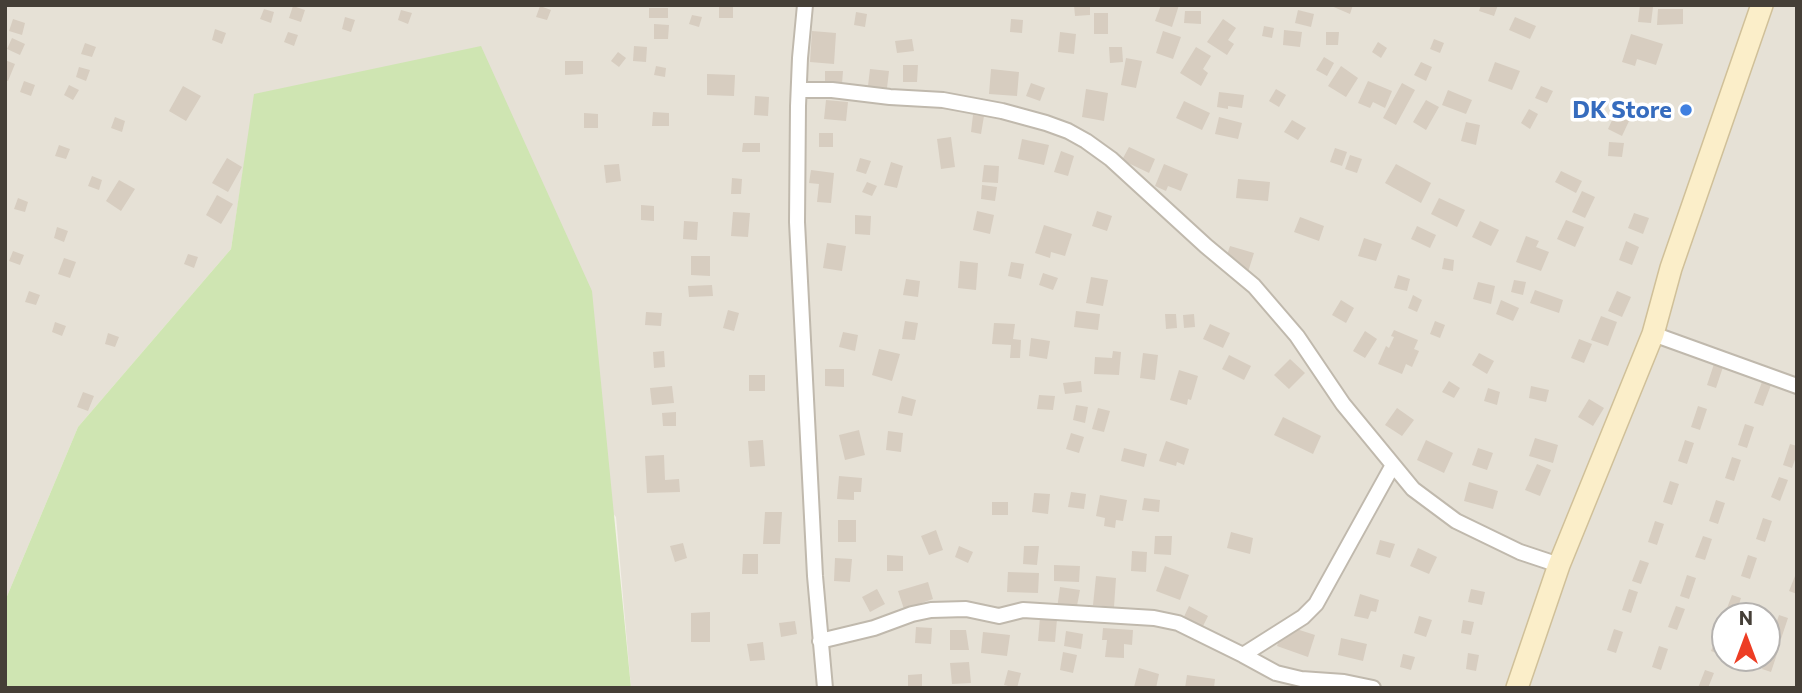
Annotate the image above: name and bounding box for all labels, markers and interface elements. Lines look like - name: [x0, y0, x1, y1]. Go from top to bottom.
- place label: DK Store: [1572, 96, 1672, 124]
- marker: DK Store: [1678, 102, 1694, 118]
- north arrow: [1711, 602, 1781, 672]
- text: N: [1739, 606, 1753, 629]

